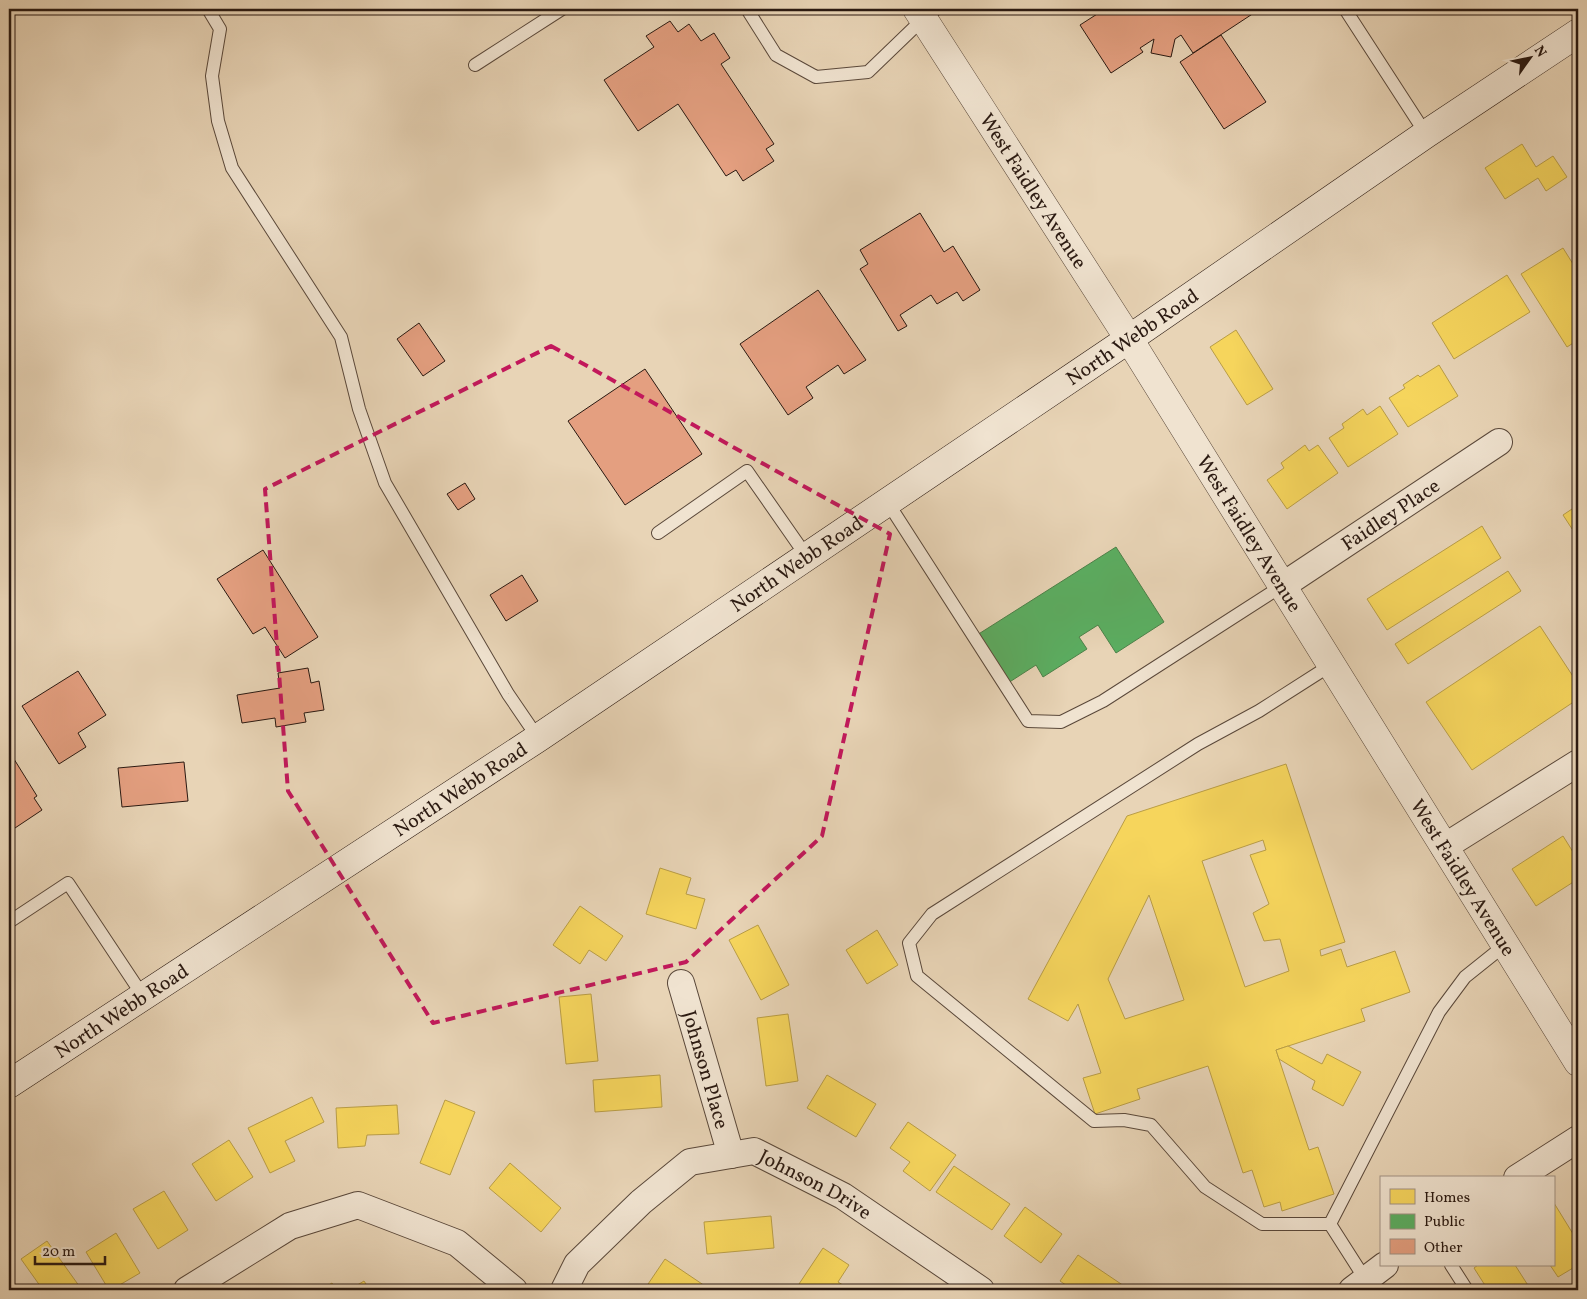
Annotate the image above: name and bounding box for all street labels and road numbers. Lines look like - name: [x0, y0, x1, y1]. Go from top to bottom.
- street label: West Faidley Avenue: [972, 109, 1092, 275]
- street label: North Webb Road: [1061, 283, 1205, 394]
- street label: West Faidley Avenue: [1189, 451, 1307, 618]
- street label: Faidley Place: [1337, 473, 1446, 559]
- street label: North Webb Road: [726, 510, 870, 620]
- street label: North Webb Road: [389, 736, 534, 845]
- street label: West Faidley Avenue: [1402, 795, 1521, 962]
- street label: North Webb Road: [50, 958, 195, 1066]
- street label: Johnson Place: [674, 1007, 735, 1133]
- street label: Johnson Drive: [753, 1144, 877, 1227]

